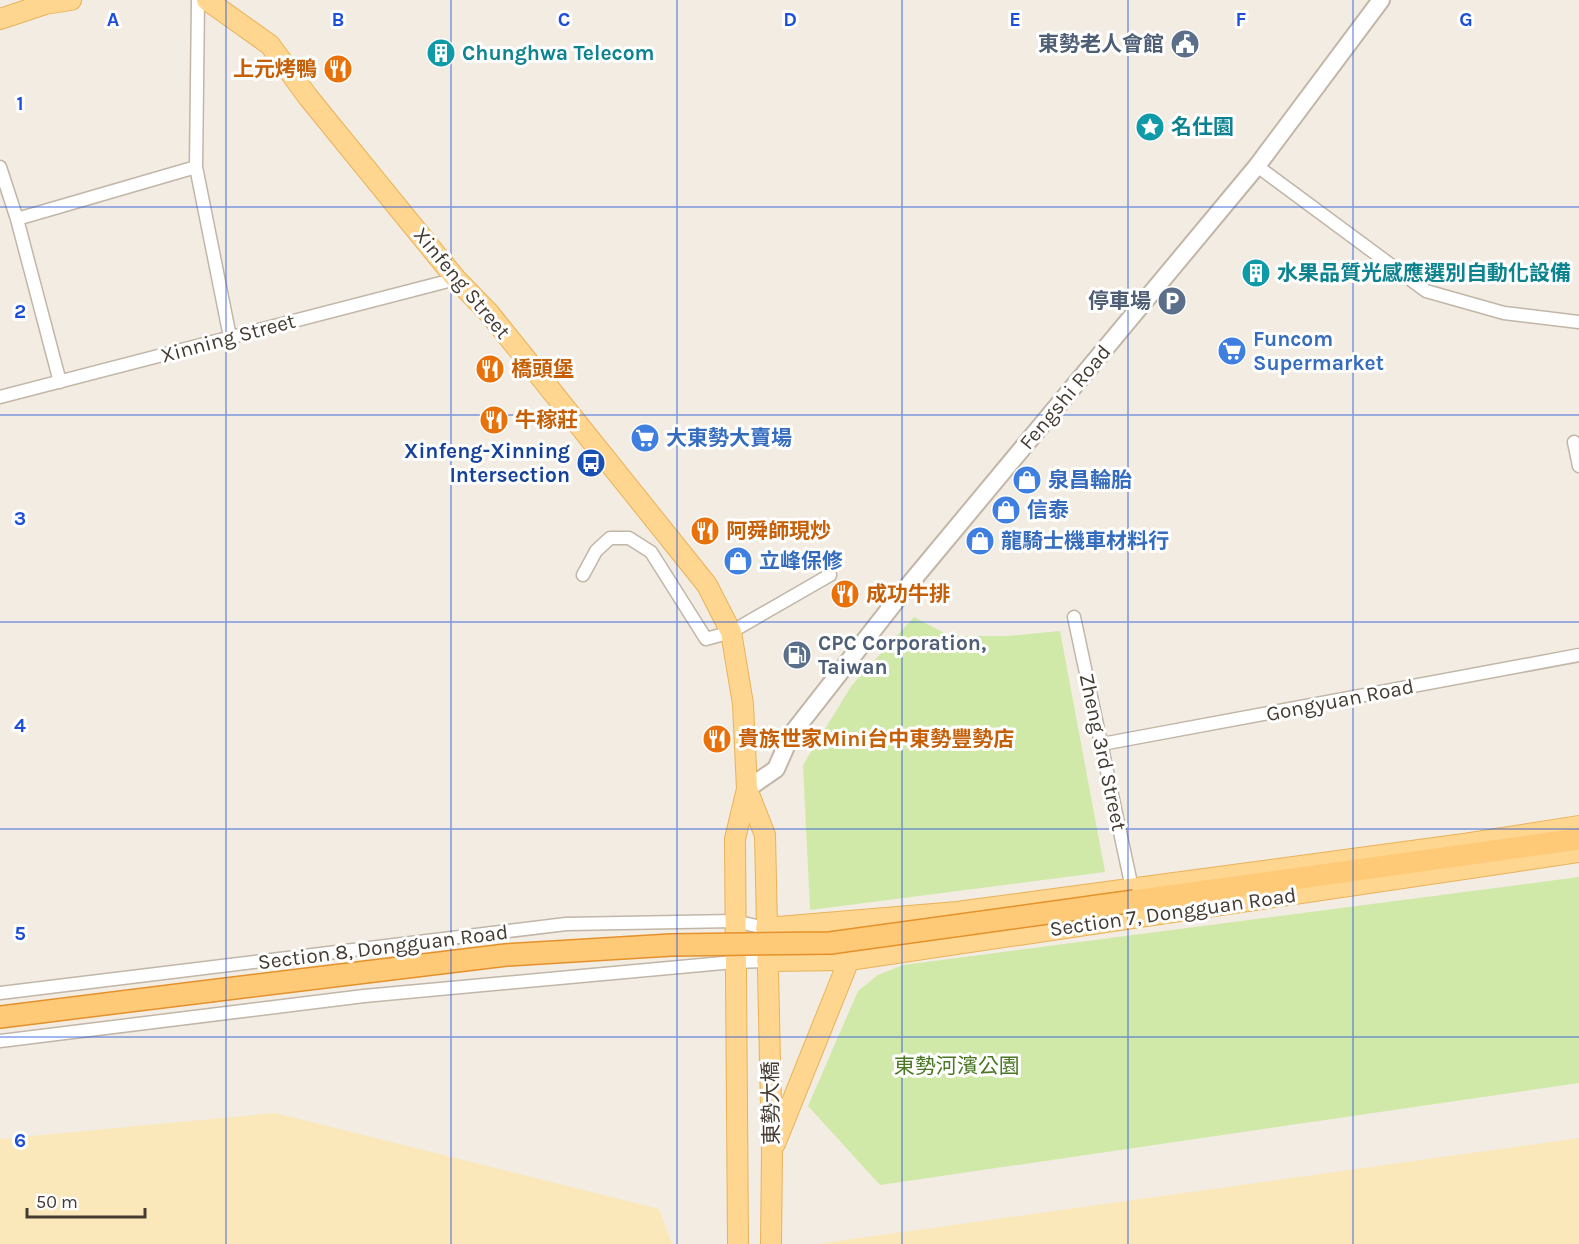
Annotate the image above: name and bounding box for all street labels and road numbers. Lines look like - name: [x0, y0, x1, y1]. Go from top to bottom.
- street label: Xinfeng Street: [409, 223, 515, 343]
- street label: Xinning Street: [158, 308, 298, 368]
- street label: Fengshi Road: [1014, 340, 1116, 454]
- street label: Zheng 3rd Street: [1075, 671, 1131, 833]
- street label: Gongyuan Road: [1264, 674, 1416, 726]
- street label: Section 7, Dongguan Road: [1048, 883, 1298, 941]
- street label: Section 8, Dongguan Road: [257, 920, 509, 974]
- street label: 東勢大橋: [758, 1061, 784, 1145]

